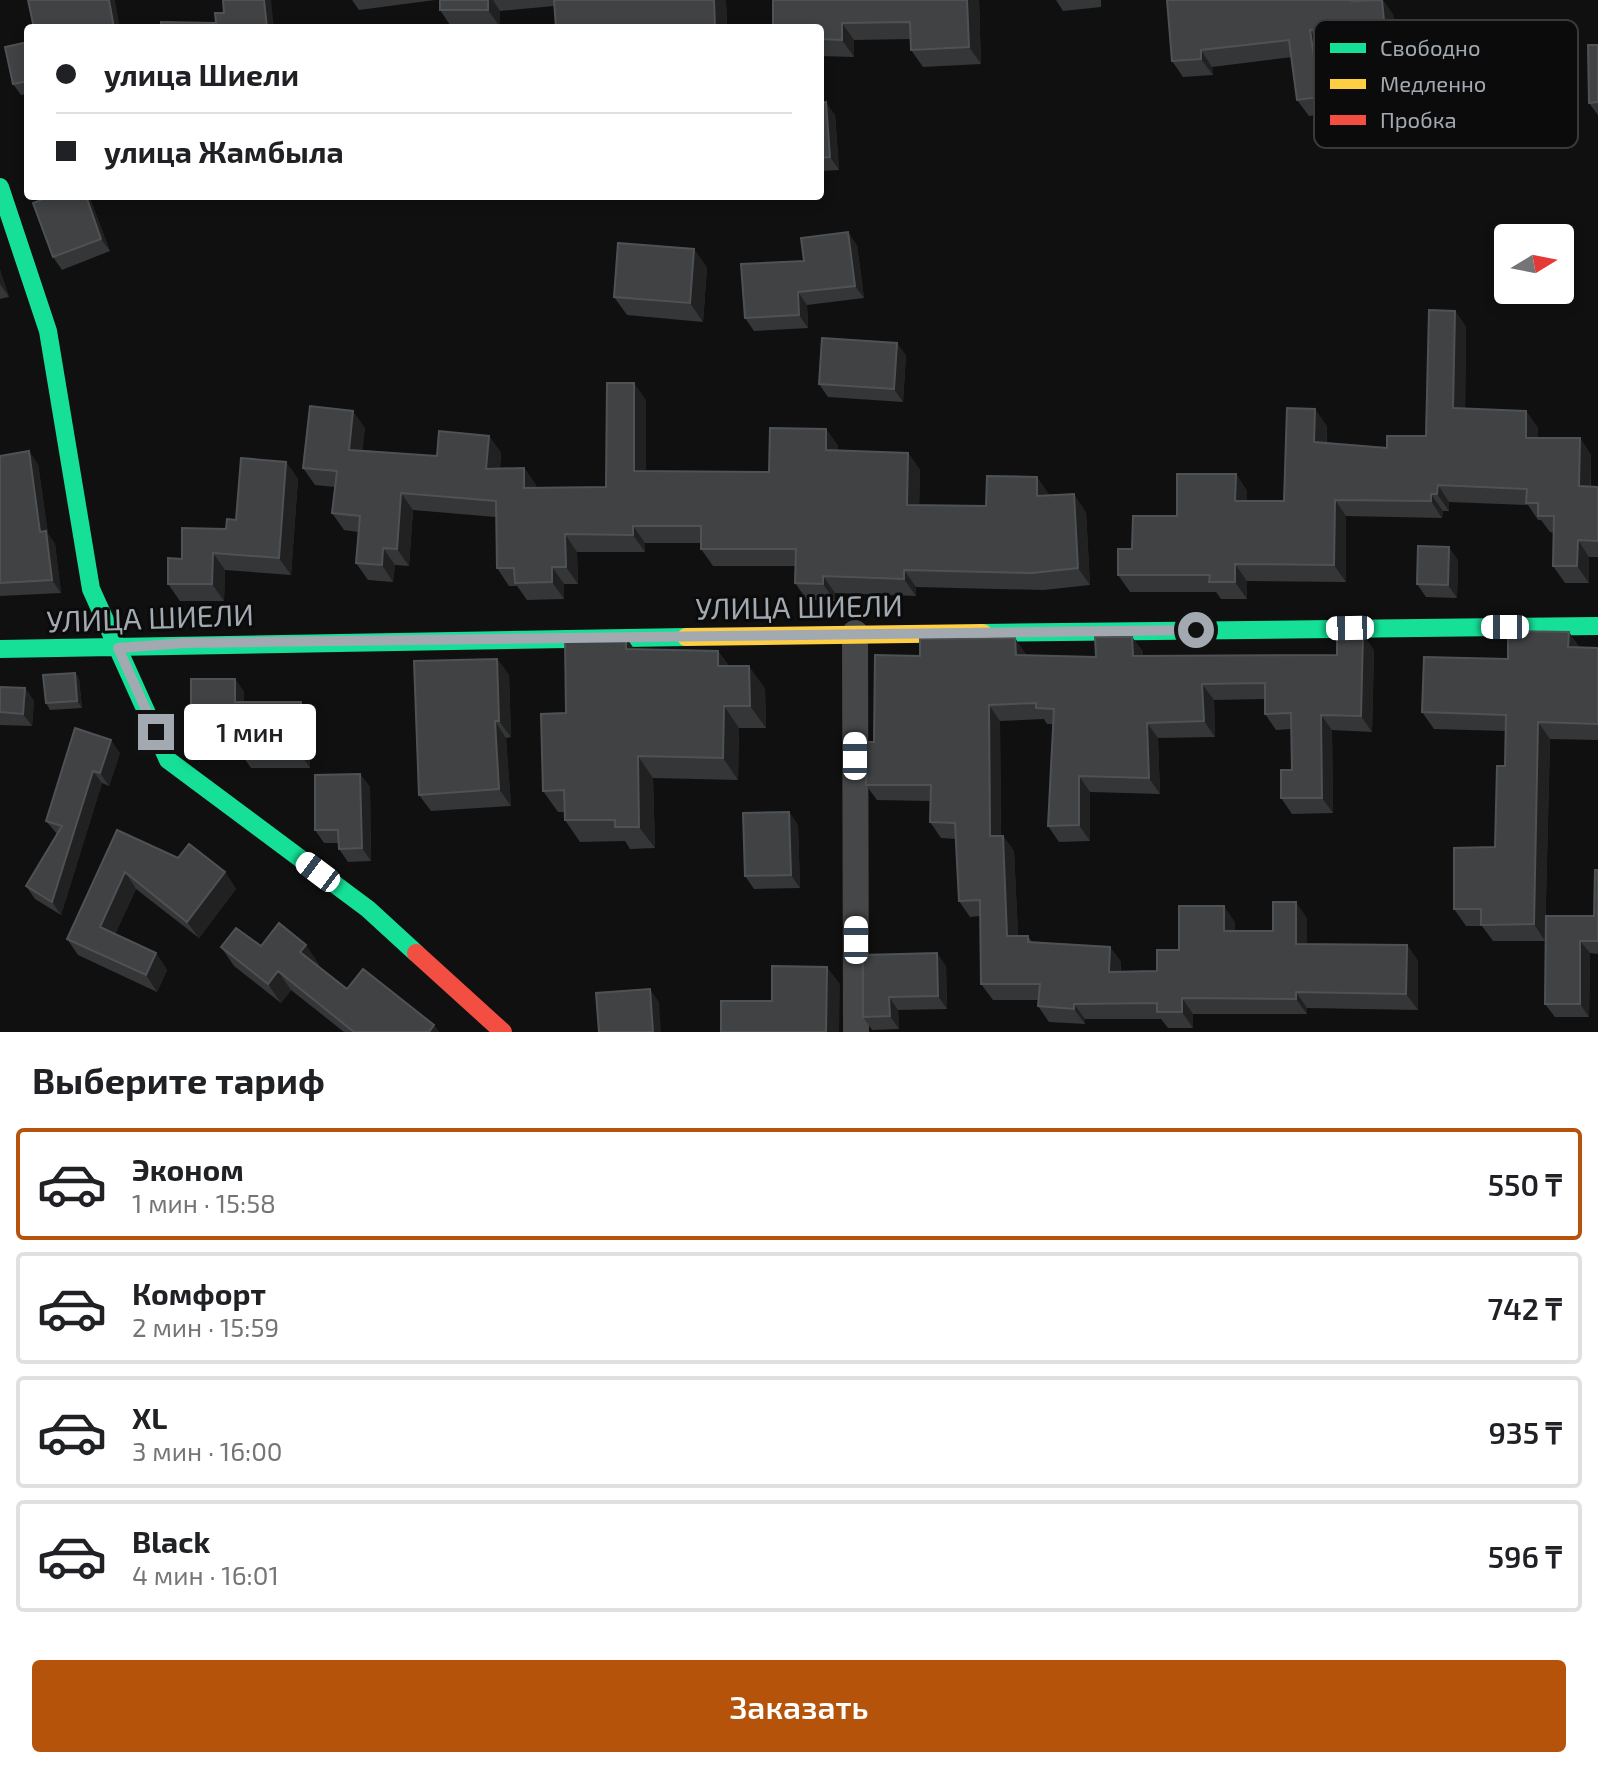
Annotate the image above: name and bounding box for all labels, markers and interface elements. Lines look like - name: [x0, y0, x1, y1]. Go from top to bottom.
- legend: [1314, 20, 1578, 148]
- text: Свободно: [1380, 34, 1480, 60]
- text: улица Шиели: [104, 56, 299, 92]
- text: Медленно: [1380, 70, 1486, 96]
- text: Пробка: [1380, 106, 1457, 132]
- text: улица Жамбыла: [104, 133, 344, 169]
- north arrow: [1494, 224, 1574, 304]
- map controls: [1494, 224, 1574, 304]
- street label: УЛИЦА ШИЕЛИ: [695, 586, 903, 626]
- street label: УЛИЦА ШИЕЛИ: [46, 595, 254, 639]
- route start: [1178, 612, 1214, 648]
- car: [1481, 615, 1529, 639]
- car: [1326, 616, 1374, 640]
- callout: 1 мин: [184, 704, 316, 760]
- route end: [138, 714, 174, 750]
- text: 1 мин: [216, 716, 284, 747]
- car: [843, 732, 867, 780]
- car: [292, 848, 344, 896]
- car: [844, 916, 868, 964]
- text: Выберите тариф: [32, 1058, 325, 1101]
- icon: car: [36, 1148, 108, 1220]
- text: Эконом: [132, 1151, 244, 1187]
- text: 550 ₸: [1488, 1166, 1562, 1202]
- text: 1 мин · 15:58: [132, 1187, 276, 1218]
- icon: car: [36, 1272, 108, 1344]
- text: Комфорт: [132, 1275, 266, 1311]
- text: 742 ₸: [1487, 1290, 1562, 1326]
- text: 2 мин · 15:59: [132, 1311, 279, 1342]
- icon: car: [36, 1396, 108, 1468]
- text: XL: [132, 1399, 167, 1435]
- text: 935 ₸: [1488, 1414, 1562, 1450]
- text: 3 мин · 16:00: [132, 1435, 283, 1466]
- icon: car: [36, 1520, 108, 1592]
- text: Black: [132, 1523, 210, 1559]
- text: 596 ₸: [1488, 1538, 1562, 1574]
- text: 4 мин · 16:01: [132, 1559, 279, 1590]
- button: Заказать: [32, 1660, 1566, 1752]

